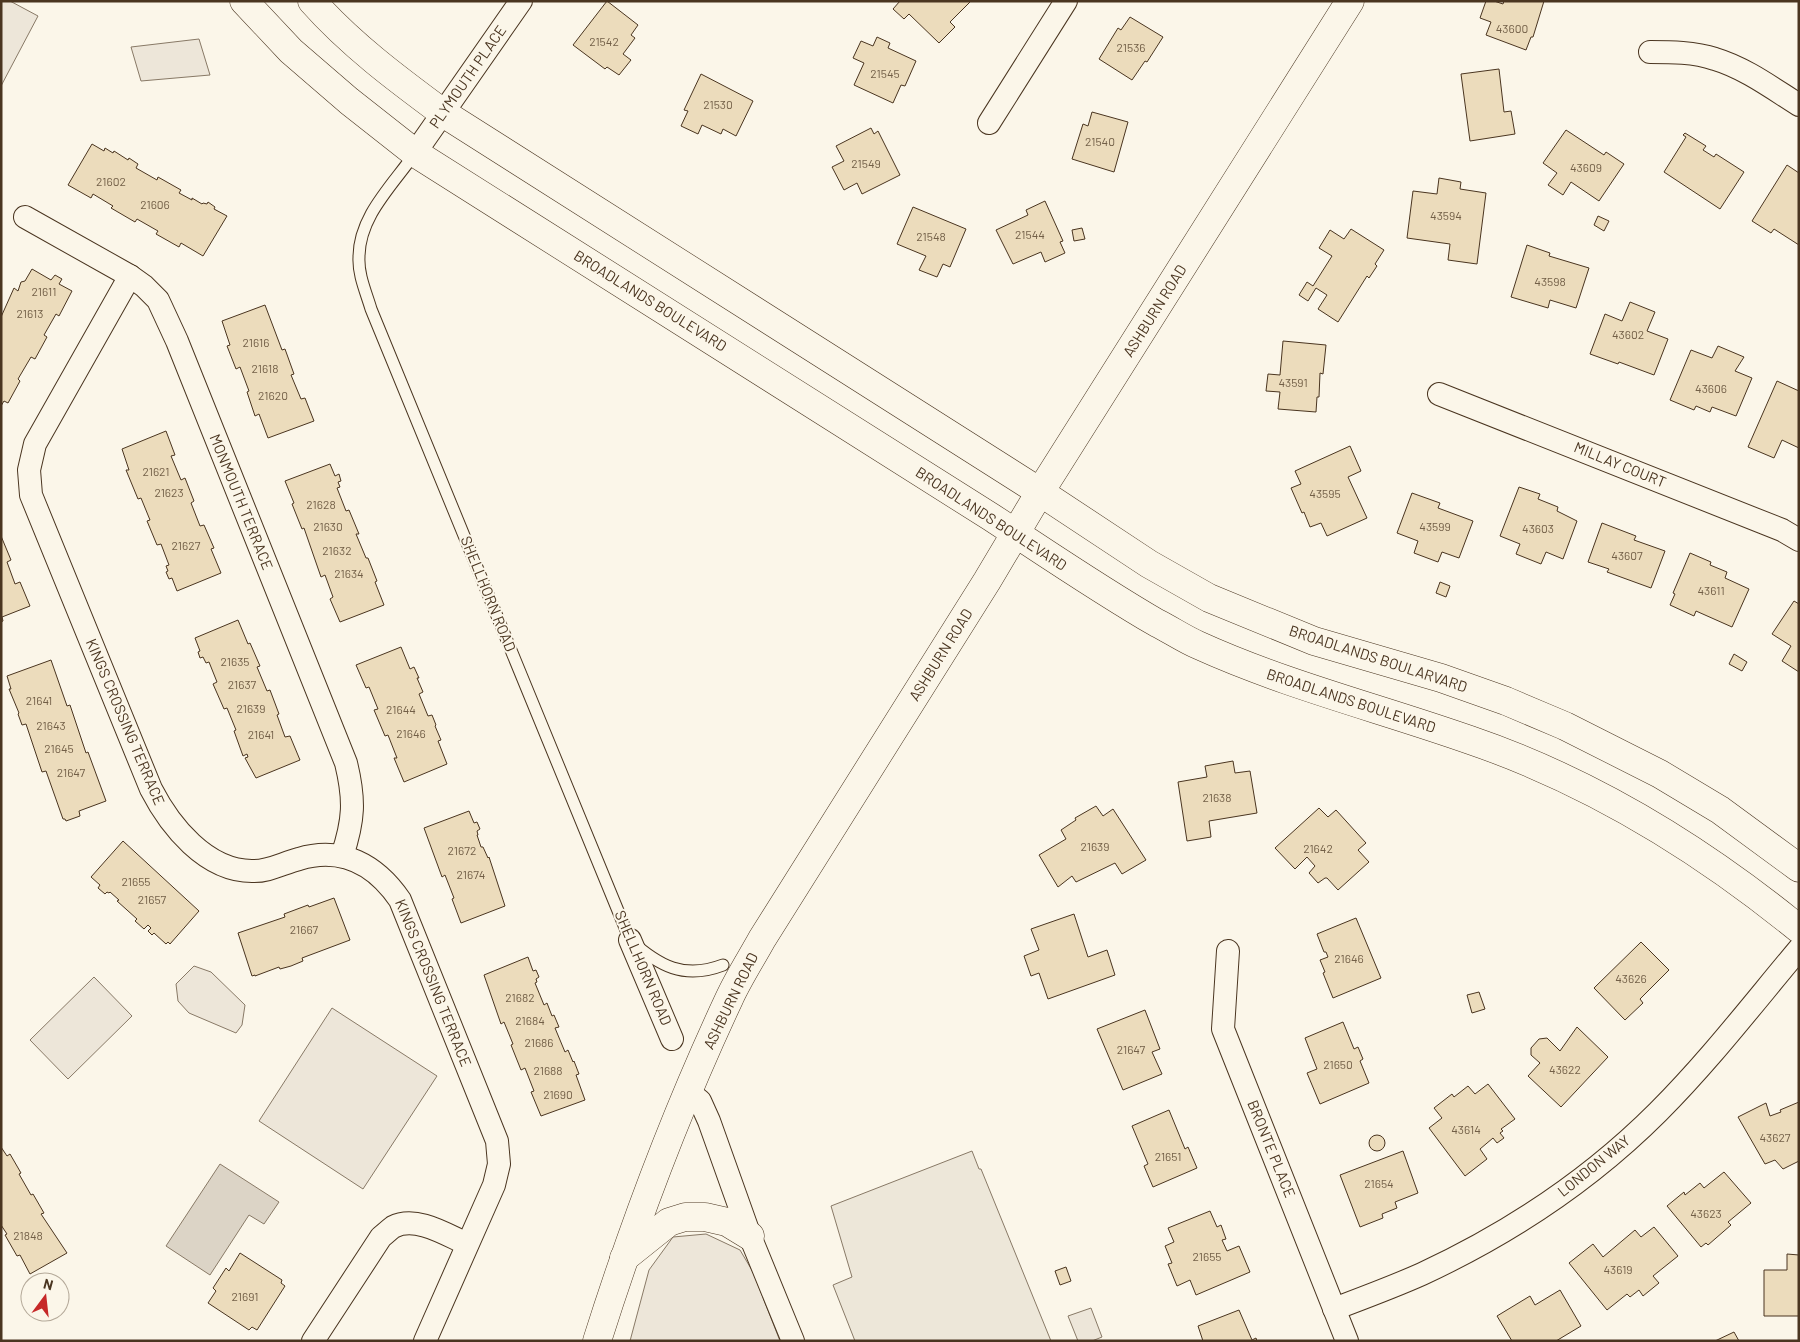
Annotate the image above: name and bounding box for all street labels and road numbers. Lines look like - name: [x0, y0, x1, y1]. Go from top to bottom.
- street label: PLYMOUTH PLACE: [425, 21, 510, 131]
- street label: BROADLANDS BOULEVARD: [571, 246, 730, 355]
- street label: ASHBURN ROAD: [1119, 261, 1190, 360]
- street label: MONMOUTH TERRACE: [206, 431, 277, 572]
- street label: MILLAY COURT: [1572, 437, 1669, 491]
- street label: BROADLANDS BOULEVARD: [913, 462, 1071, 574]
- street label: SHELLHORN ROAD: [458, 533, 520, 654]
- street label: ASHBURN ROAD: [905, 605, 976, 704]
- street label: BROADLANDS BOULARVARD: [1287, 621, 1470, 695]
- street label: KINGS CROSSING TERRACE: [83, 636, 169, 808]
- street label: BROADLANDS BOULEVARD: [1264, 664, 1438, 736]
- street label: KINGS CROSSING TERRACE: [392, 896, 476, 1069]
- street label: SHELLHORN ROAD: [612, 907, 676, 1028]
- street label: ASHBURN ROAD: [699, 949, 761, 1052]
- street label: BRONTE PLACE: [1244, 1097, 1300, 1200]
- street label: LONDON WAY: [1554, 1131, 1633, 1200]

